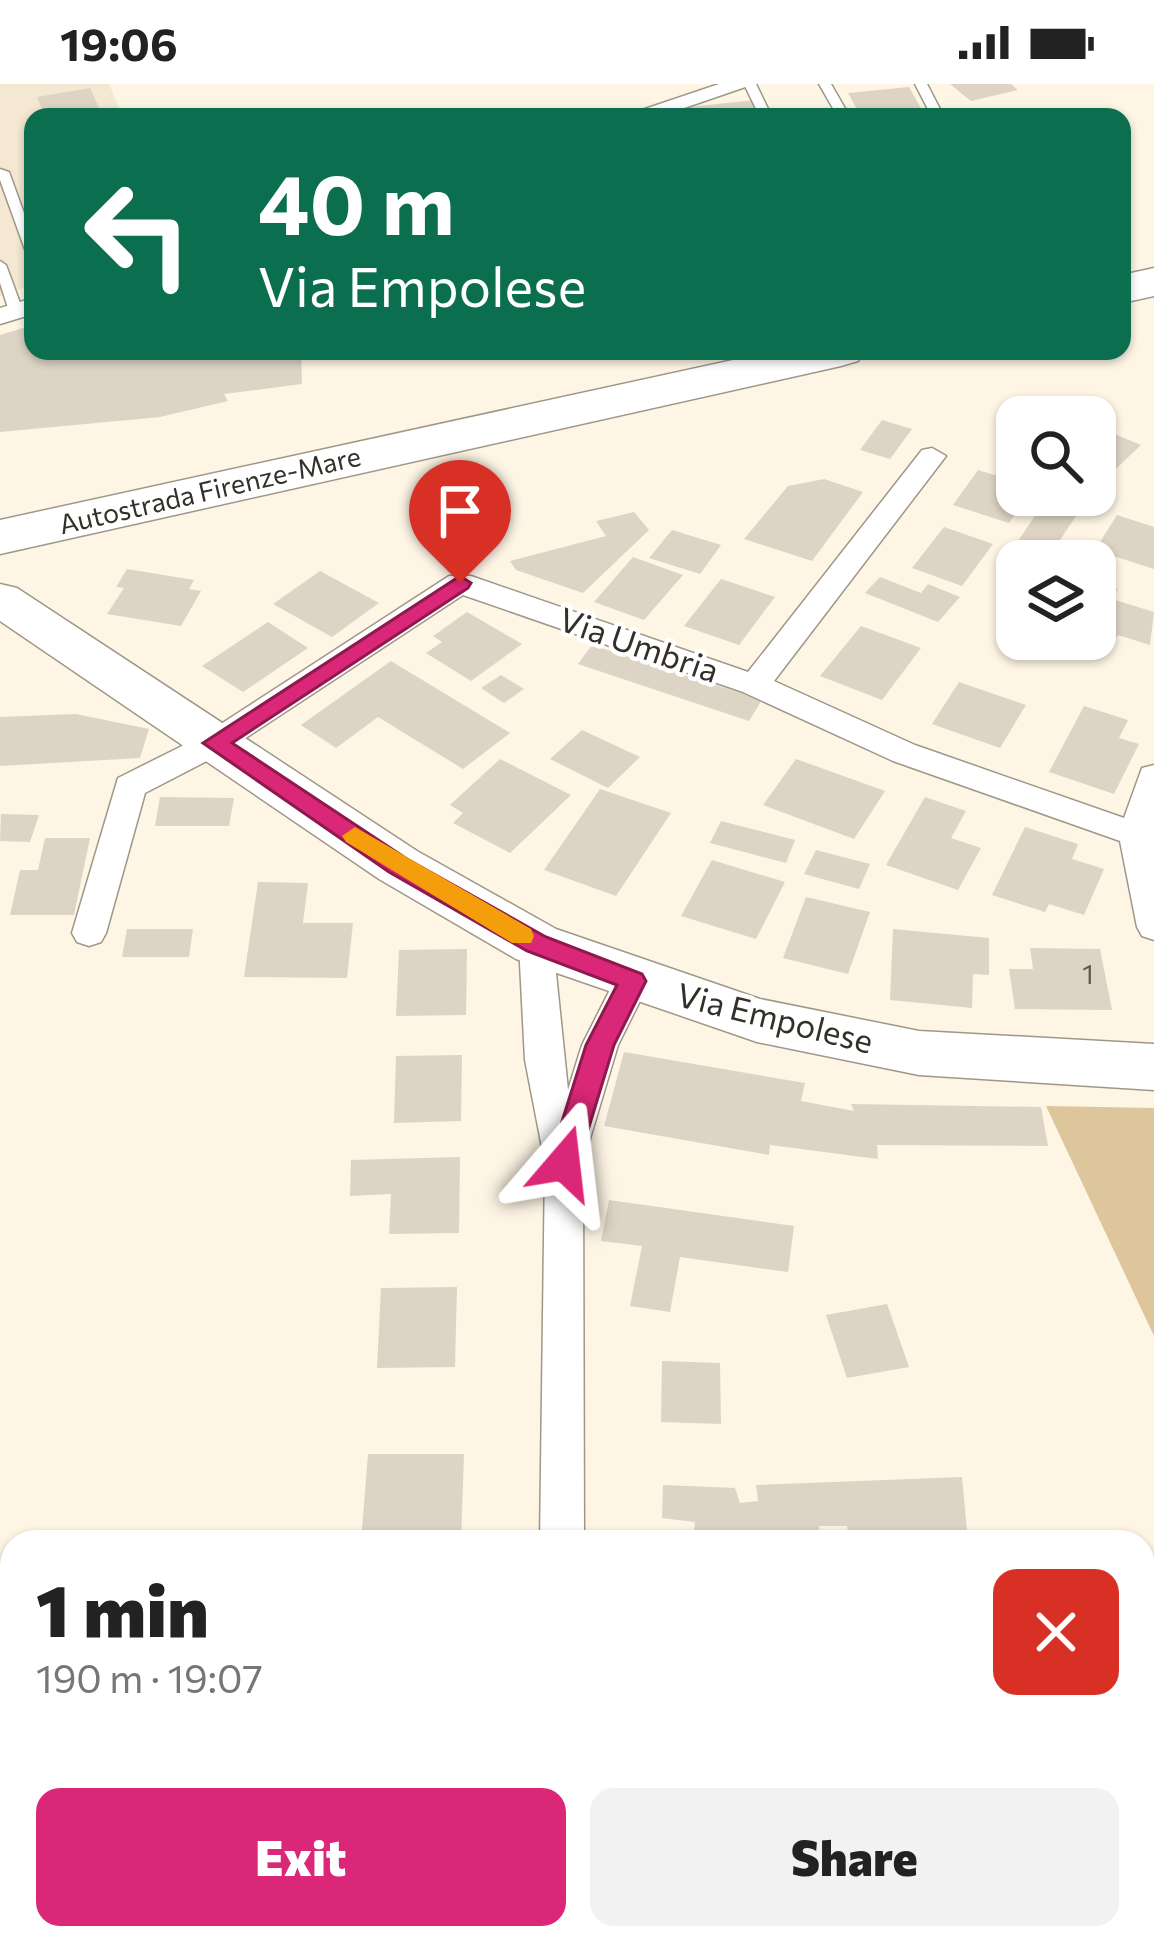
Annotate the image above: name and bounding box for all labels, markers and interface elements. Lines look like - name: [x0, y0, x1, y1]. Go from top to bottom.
- text: 19:06: [60, 15, 178, 70]
- text: 40 m: [258, 150, 455, 252]
- icon: left: [60, 156, 216, 312]
- text: Via Empolese: [258, 252, 586, 318]
- map controls: [996, 396, 1116, 660]
- button: search: [996, 396, 1116, 516]
- street label: Autostrada Firenze-Mare: [56, 439, 364, 540]
- pin: [409, 460, 511, 583]
- icon: arrive: [427, 478, 493, 544]
- button: layers: [996, 540, 1116, 660]
- street label: Via Umbria: [554, 597, 725, 690]
- house number: 1: [1082, 957, 1094, 990]
- street label: Via Empolese: [673, 972, 878, 1061]
- position arrow: [501, 1100, 627, 1226]
- text: 1 min: [36, 1564, 209, 1652]
- button: close: [993, 1569, 1119, 1695]
- text: 190 m · 19:07: [36, 1653, 263, 1701]
- button: Exit: [36, 1788, 566, 1926]
- button: Share: [590, 1788, 1119, 1926]

